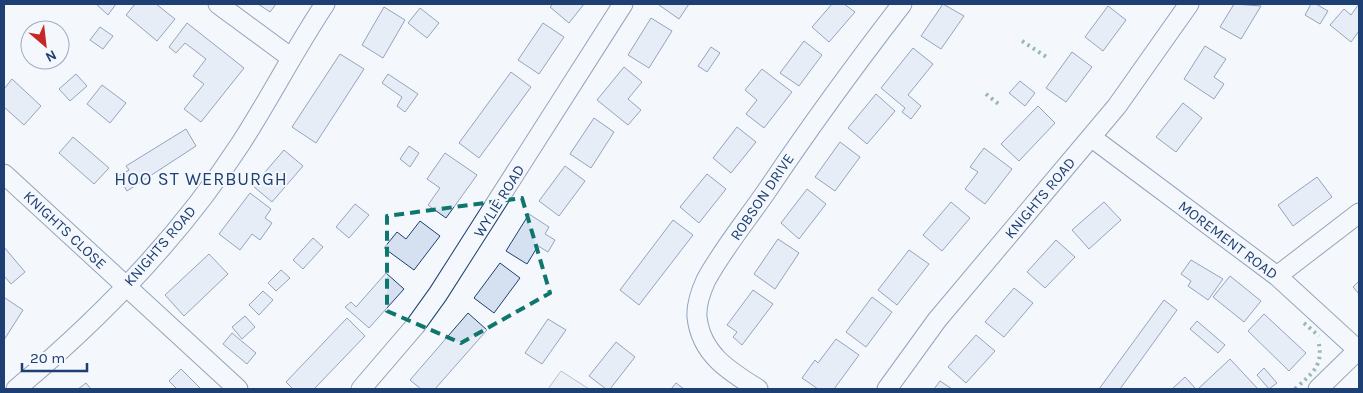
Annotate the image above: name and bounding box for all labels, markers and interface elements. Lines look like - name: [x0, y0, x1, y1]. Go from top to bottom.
- north arrow: [20, 20, 70, 70]
- text: N: [42, 46, 59, 66]
- street label: ROBSON DRIVE: [726, 150, 798, 244]
- street label: KNIGHTS ROAD: [1001, 154, 1079, 242]
- street label: WYLIE ROAD: [470, 161, 528, 241]
- district label: HOO ST WERBURGH: [114, 168, 288, 190]
- street label: KNIGHTS CLOSE: [20, 187, 110, 273]
- street label: MOREMENT ROAD: [1175, 197, 1281, 283]
- street label: KNIGHTS ROAD: [120, 202, 200, 290]
- scale bar: [22, 340, 88, 372]
- text: 20 m: [30, 349, 65, 367]

